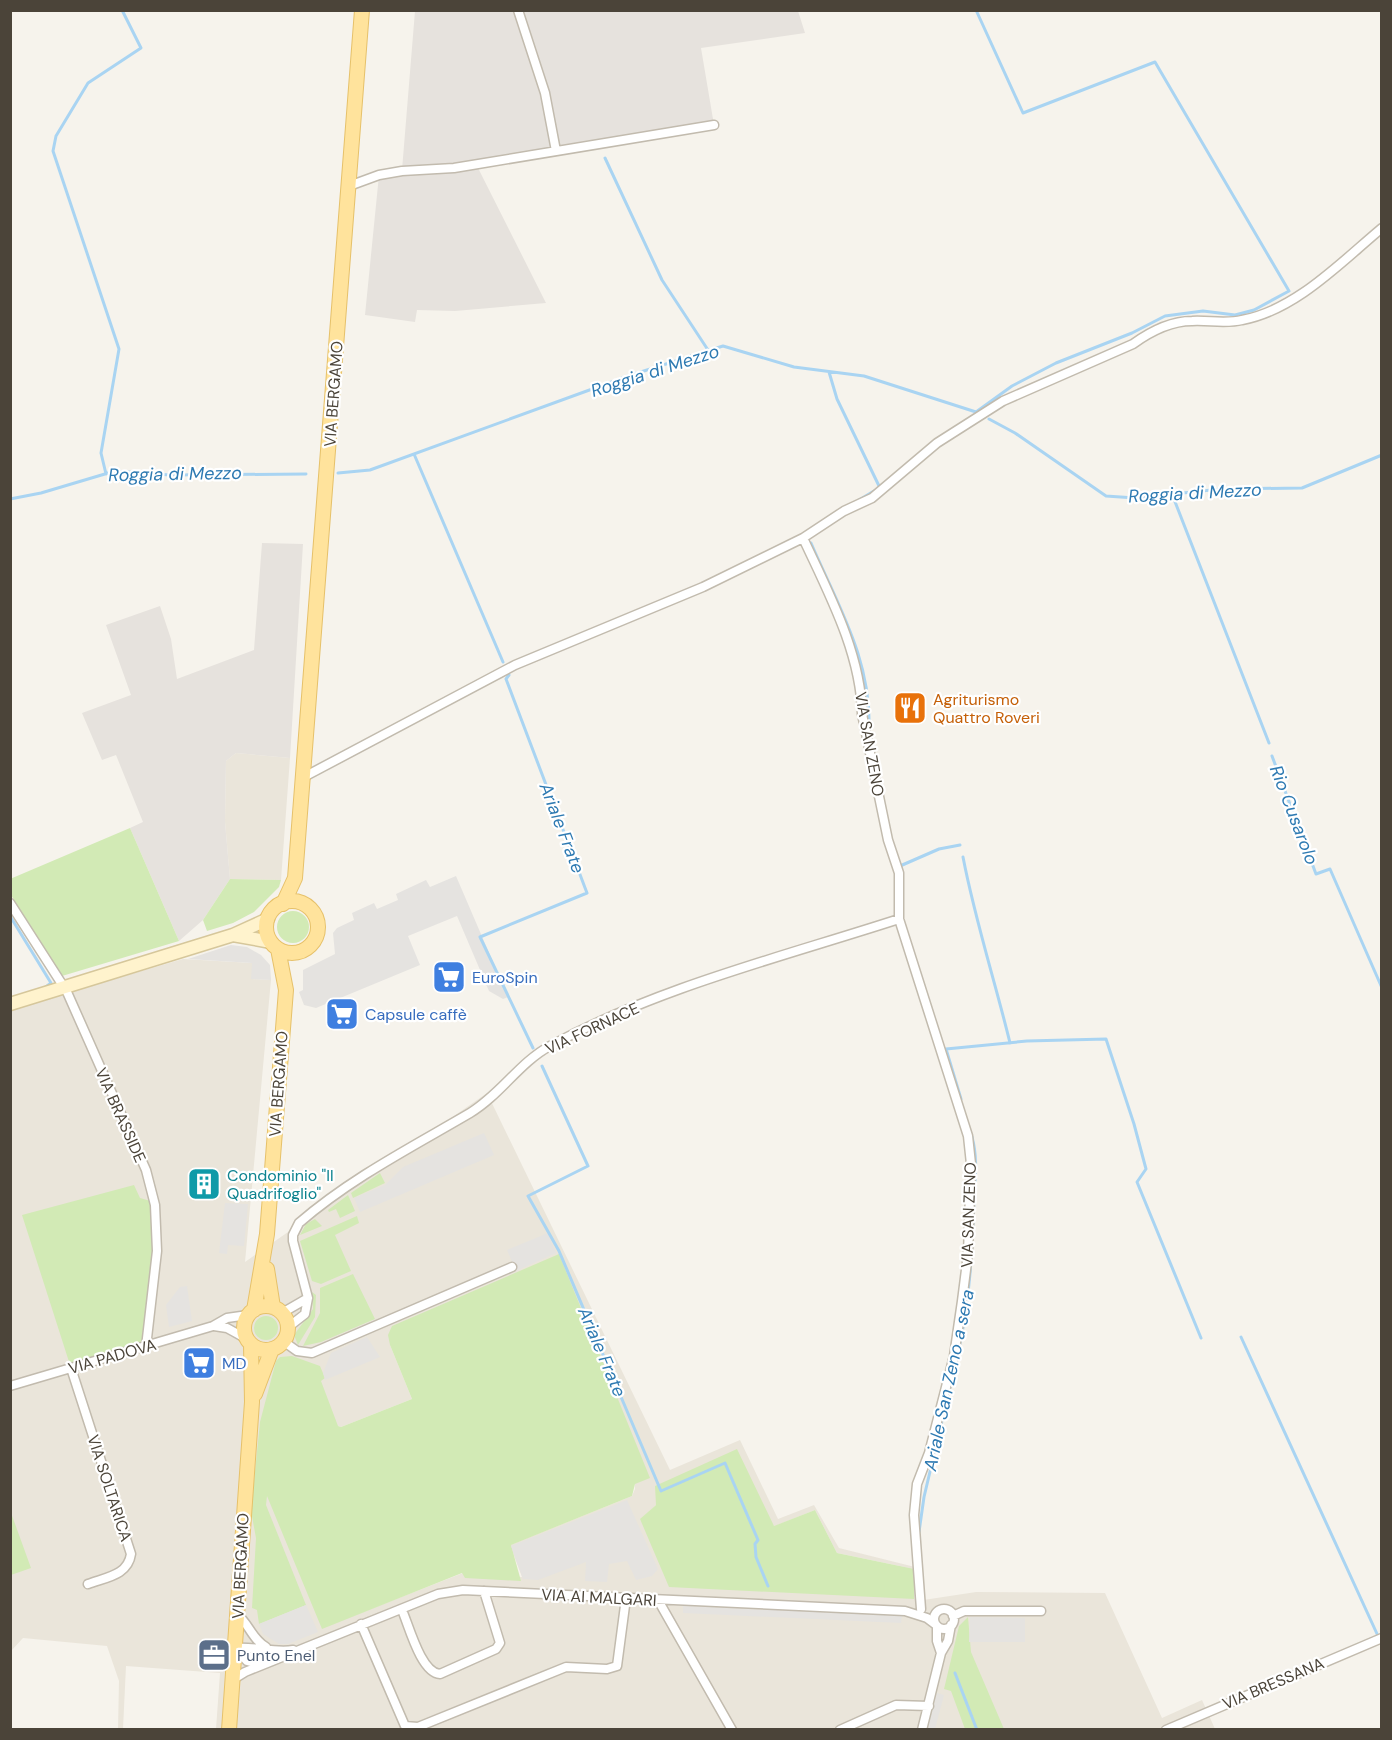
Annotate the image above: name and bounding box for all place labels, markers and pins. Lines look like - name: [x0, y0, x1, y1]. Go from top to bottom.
- place label: Agriturismo Quattro Roveri: [933, 689, 1040, 728]
- restaurant icon: Agriturismo Quattro Roveri: [892, 690, 928, 726]
- supermarket icon: EuroSpin: [431, 959, 467, 995]
- place label: EuroSpin: [472, 967, 538, 988]
- supermarket icon: Capsule caffè: [324, 996, 360, 1032]
- place label: Capsule caffè: [365, 1004, 467, 1025]
- place label: Condominio "Il Quadrifoglio": [227, 1165, 334, 1204]
- building icon: Condominio "Il Quadrifoglio": [186, 1166, 222, 1202]
- supermarket icon: MD: [181, 1345, 217, 1381]
- place label: MD: [222, 1353, 246, 1374]
- office icon: Punto Enel: [196, 1637, 232, 1673]
- place label: Punto Enel: [237, 1645, 315, 1666]

